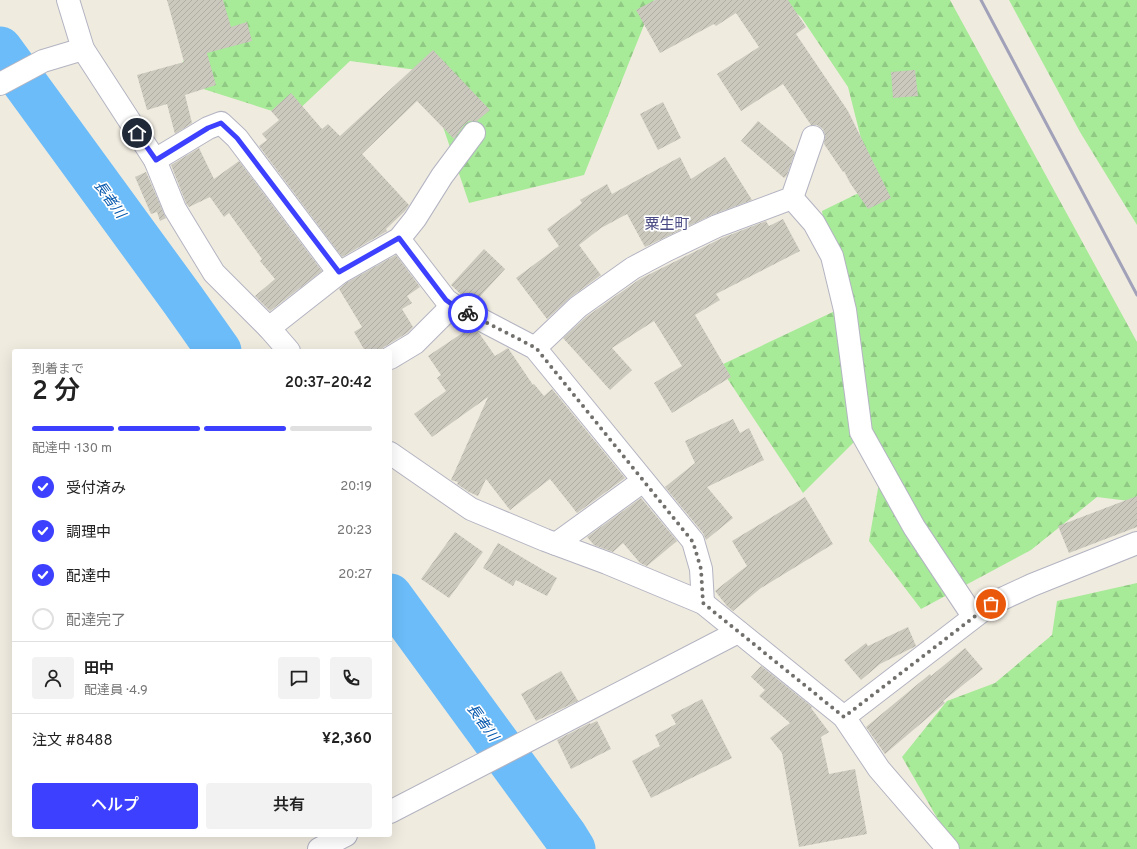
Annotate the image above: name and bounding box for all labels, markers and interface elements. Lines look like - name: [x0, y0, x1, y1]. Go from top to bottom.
- pin: [120, 116, 154, 150]
- icon: home: [126, 122, 148, 144]
- water label: 長者川: [90, 178, 129, 224]
- district label: 粟生町: [644, 216, 690, 235]
- courier: [448, 293, 488, 333]
- icon: bike: [457, 302, 479, 324]
- text: 到着まで: [32, 362, 84, 378]
- text: 20:37–20:42: [285, 374, 372, 393]
- text: 2 分: [32, 376, 80, 409]
- text: 配達中 · 130 m: [32, 441, 112, 457]
- icon: check: [32, 476, 54, 498]
- text: 20:19: [340, 479, 372, 495]
- text: 受付済み: [66, 480, 126, 499]
- icon: check: [32, 520, 54, 542]
- text: 20:23: [337, 523, 372, 539]
- text: 調理中: [66, 524, 111, 543]
- icon: check: [32, 564, 54, 586]
- text: 20:27: [338, 567, 372, 583]
- text: 配達中: [66, 568, 111, 587]
- pin: [974, 587, 1008, 621]
- icon: bag: [980, 593, 1002, 615]
- text: 配達完了: [66, 612, 126, 631]
- button: person: [32, 657, 74, 699]
- button: chat: [278, 657, 320, 699]
- button: phone: [330, 657, 372, 699]
- text: 田中: [84, 660, 114, 679]
- text: 配達員 · 4.9: [84, 683, 148, 699]
- water label: 長者川: [463, 701, 502, 747]
- text: ¥2,360: [322, 730, 372, 749]
- text: 注文 #8488: [32, 732, 113, 751]
- button: ヘルプ: [32, 783, 198, 829]
- button: 共有: [206, 783, 372, 829]

